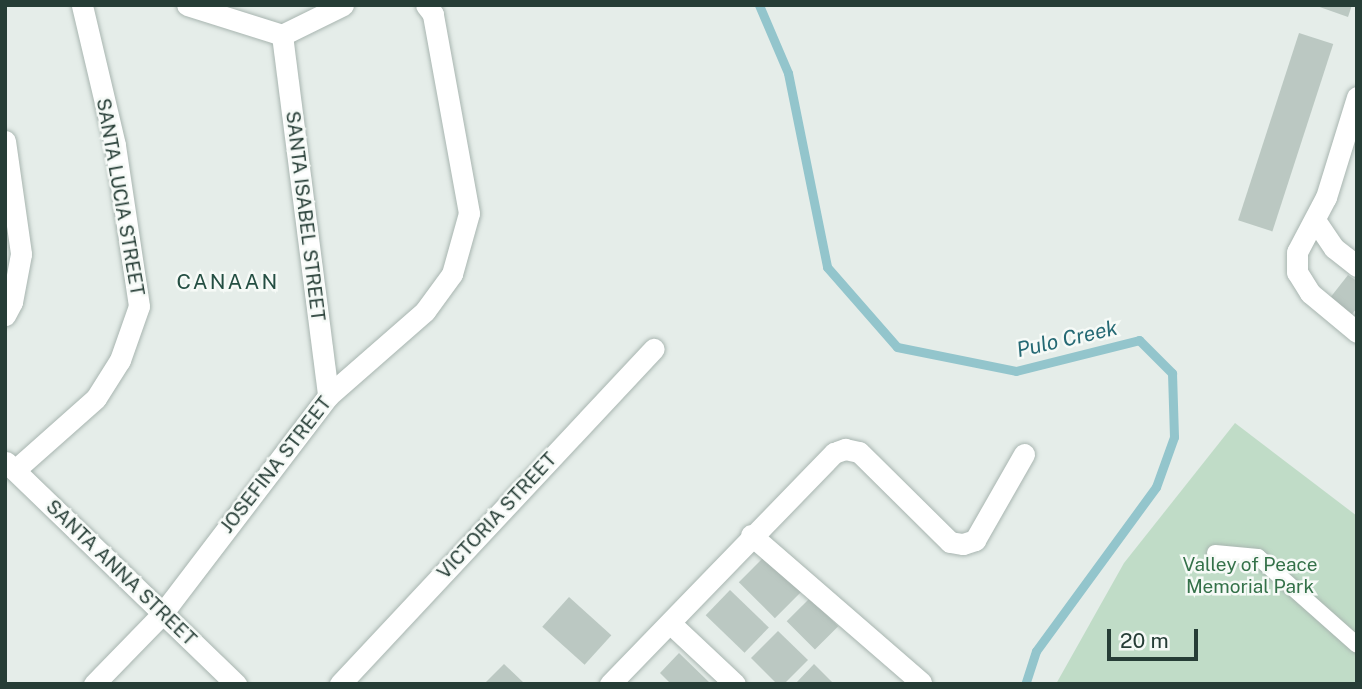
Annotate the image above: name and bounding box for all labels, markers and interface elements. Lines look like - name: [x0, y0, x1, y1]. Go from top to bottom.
- street label: SANTA LUCIA STREET: [91, 96, 149, 298]
- street label: SANTA ISABEL STREET: [281, 110, 329, 322]
- district label: CANAAN: [177, 269, 279, 295]
- water label: Pulo Creek: [1014, 315, 1120, 363]
- street label: JOSEFINA STREET: [216, 392, 336, 538]
- street label: VICTORIA STREET: [433, 448, 561, 584]
- street label: SANTA ANNA STREET: [41, 495, 201, 651]
- park label: Valley of Peace Memorial Park: [1182, 554, 1318, 598]
- scale bar: [1110, 616, 1201, 660]
- text: 20 m: [1120, 628, 1169, 653]

